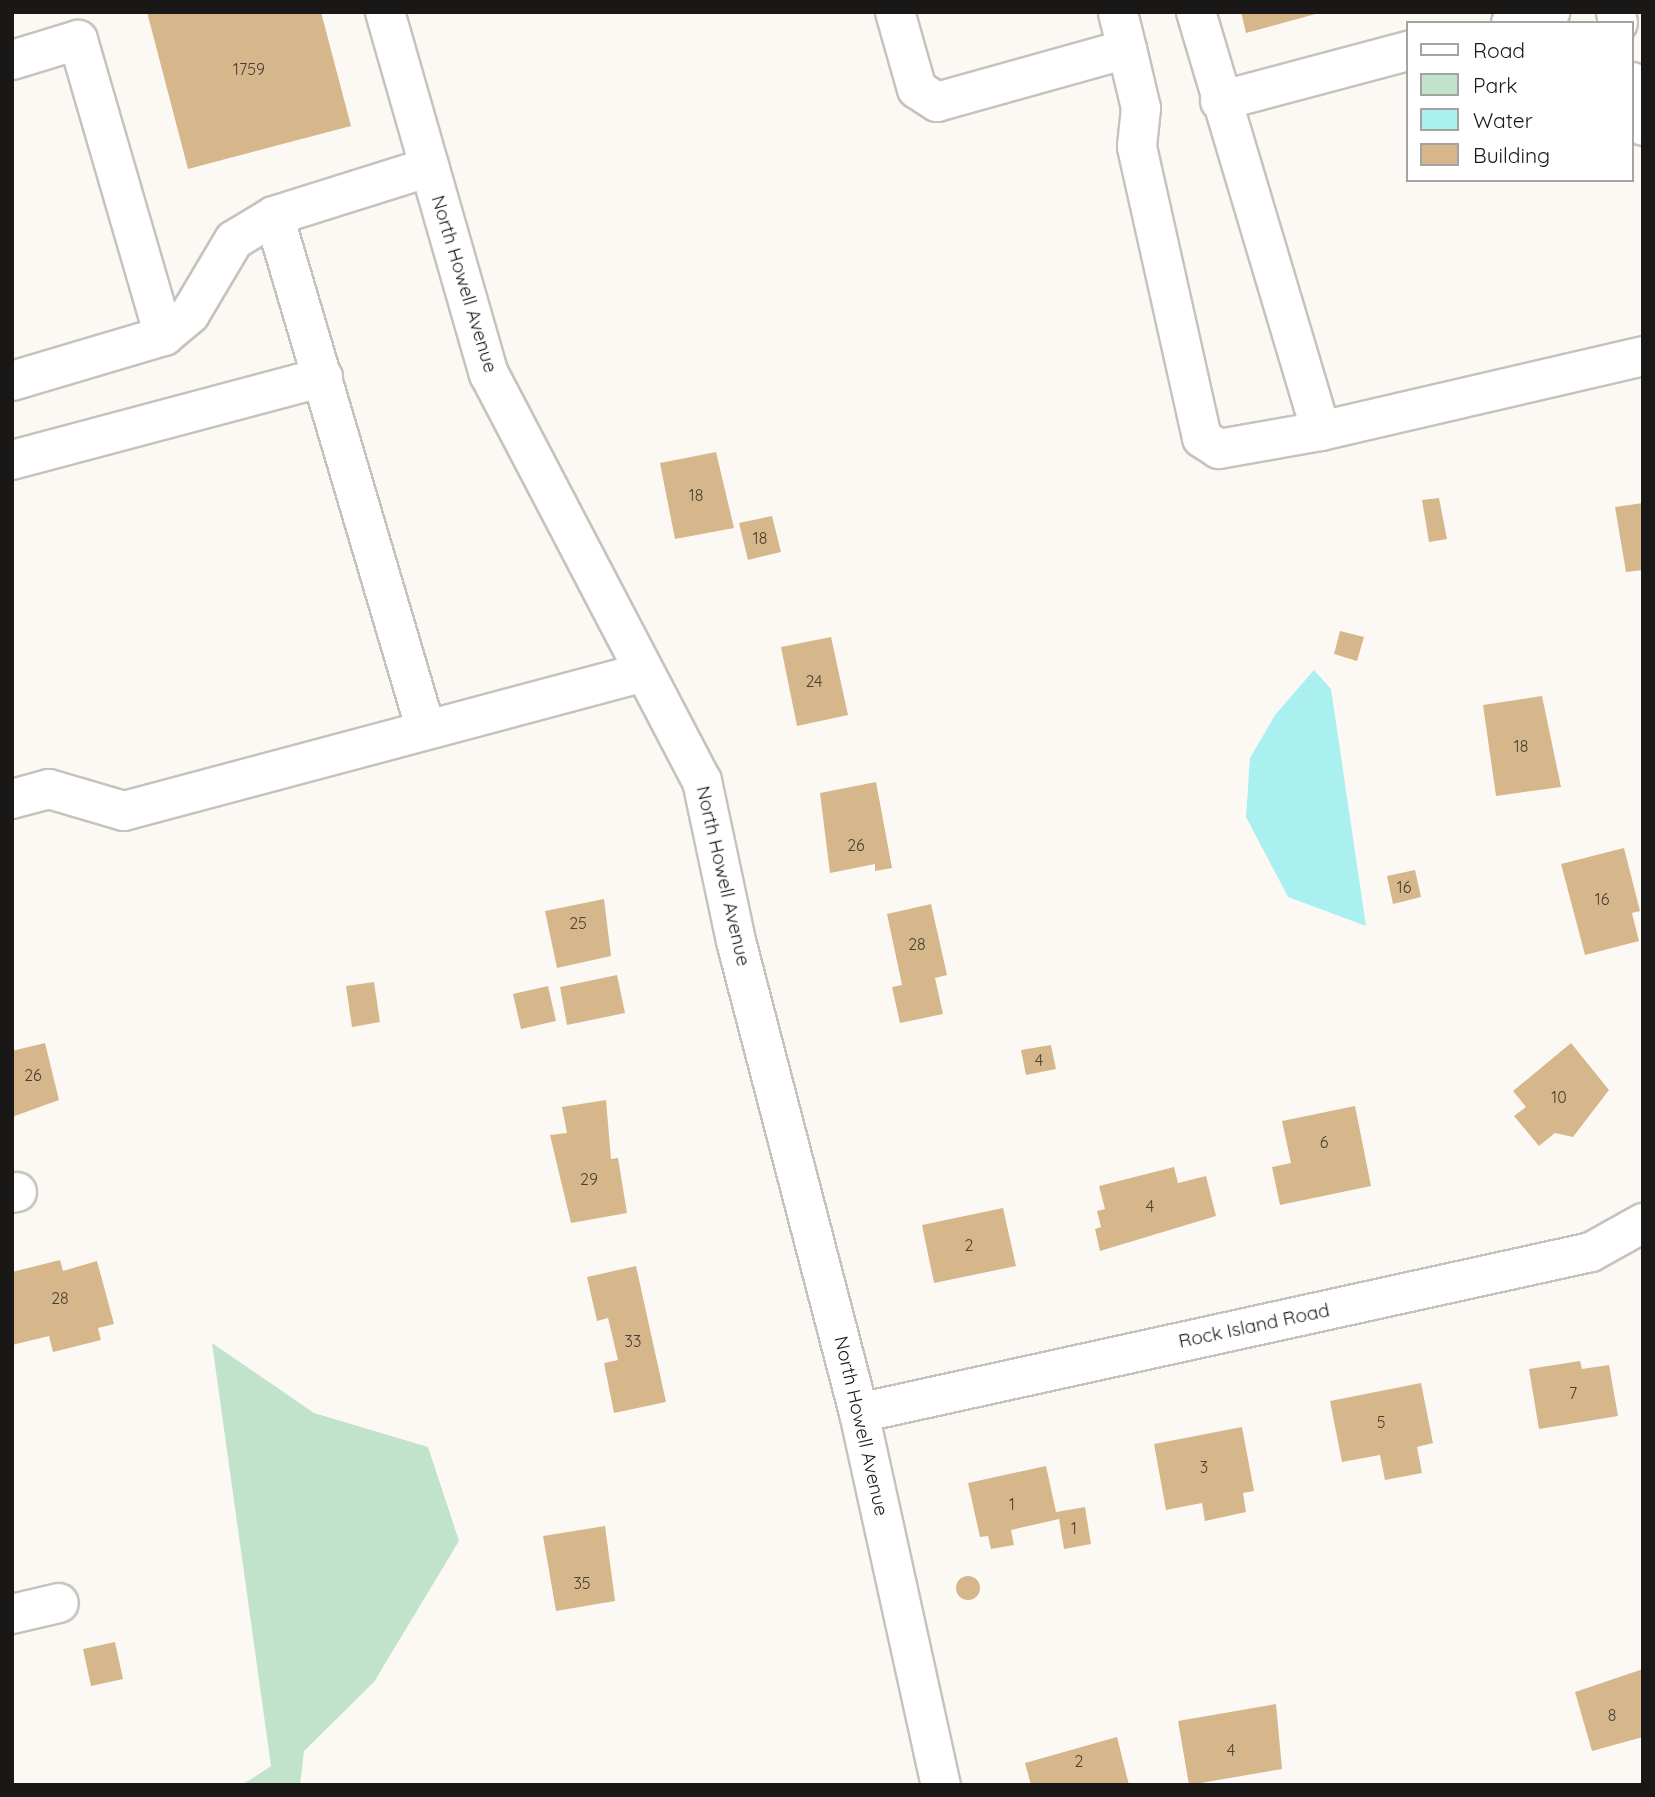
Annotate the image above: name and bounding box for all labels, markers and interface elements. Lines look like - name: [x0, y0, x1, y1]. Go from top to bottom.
- legend: [1406, 21, 1634, 182]
- text: Road: [1473, 37, 1525, 63]
- house number: 1759: [233, 59, 265, 79]
- text: Park: [1473, 72, 1517, 98]
- text: Water: [1473, 107, 1533, 133]
- text: Building: [1473, 142, 1550, 168]
- street label: North Howell Avenue: [426, 193, 502, 375]
- house number: 18: [689, 485, 703, 505]
- house number: 18: [753, 528, 767, 548]
- house number: 24: [805, 671, 823, 691]
- house number: 18: [1514, 736, 1528, 756]
- street label: North Howell Avenue: [691, 784, 755, 968]
- house number: 26: [847, 835, 865, 855]
- house number: 16: [1397, 877, 1411, 897]
- house number: 16: [1595, 889, 1609, 909]
- house number: 25: [569, 913, 587, 933]
- house number: 28: [908, 934, 926, 954]
- house number: 4: [1035, 1050, 1043, 1070]
- house number: 26: [24, 1065, 42, 1085]
- house number: 10: [1551, 1087, 1567, 1107]
- house number: 6: [1320, 1132, 1328, 1152]
- house number: 29: [580, 1169, 598, 1189]
- house number: 4: [1146, 1196, 1154, 1216]
- house number: 2: [965, 1235, 973, 1255]
- house number: 28: [51, 1288, 69, 1308]
- street label: Rock Island Road: [1176, 1299, 1332, 1353]
- house number: 33: [625, 1331, 641, 1351]
- street label: North Howell Avenue: [829, 1334, 893, 1518]
- house number: 7: [1569, 1383, 1577, 1403]
- house number: 5: [1377, 1412, 1385, 1432]
- house number: 3: [1200, 1457, 1208, 1477]
- house number: 1: [1009, 1494, 1015, 1514]
- house number: 1: [1071, 1518, 1077, 1538]
- house number: 35: [573, 1573, 591, 1593]
- house number: 8: [1608, 1705, 1616, 1725]
- house number: 4: [1227, 1740, 1235, 1760]
- house number: 2: [1075, 1751, 1083, 1771]

